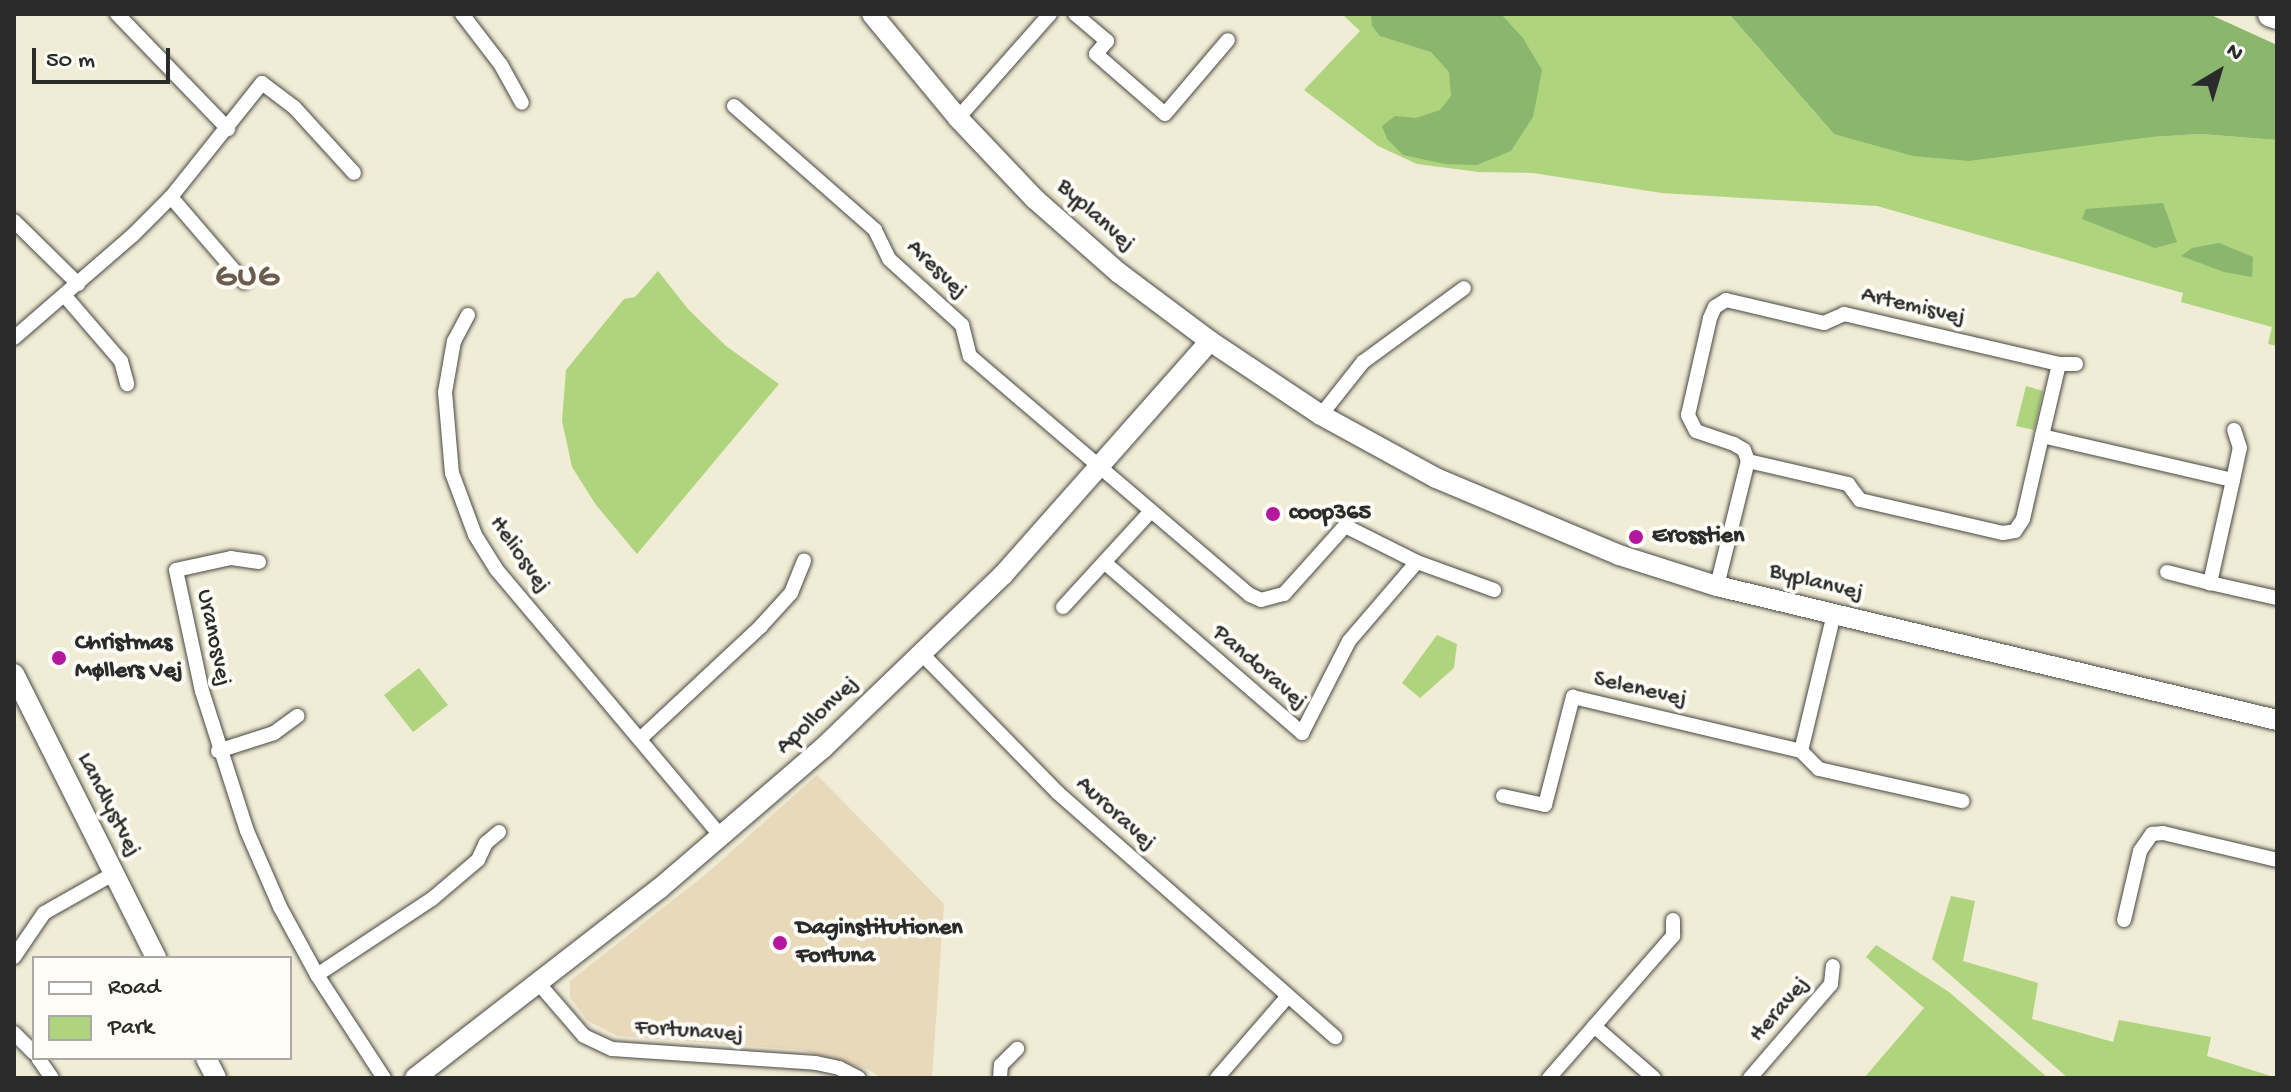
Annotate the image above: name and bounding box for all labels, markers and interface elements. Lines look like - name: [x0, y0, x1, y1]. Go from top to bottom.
- scale bar: [36, 32, 174, 82]
- north arrow: [2179, 32, 2259, 112]
- text: N: [2220, 38, 2247, 68]
- text: 50 m: [46, 47, 95, 76]
- street label: Byplanvej: [1050, 173, 1140, 259]
- street label: Aresvej: [899, 234, 973, 306]
- district label: GUG: [216, 259, 280, 297]
- street label: Artemisvej: [1858, 281, 1968, 333]
- place label: coop365: [1289, 500, 1371, 528]
- marker: coop365: [1264, 505, 1282, 523]
- street label: Heliosvej: [482, 511, 556, 599]
- place label: Erosstien: [1652, 523, 1744, 551]
- marker: Erosstien: [1627, 528, 1645, 546]
- street label: Byplanvej: [1766, 557, 1866, 609]
- street label: Uranosvej: [189, 587, 237, 689]
- street label: Pandoravej: [1206, 619, 1312, 717]
- place label: Christmas Møllers Vej: [75, 630, 183, 686]
- marker: Christmas Møllers Vej: [50, 649, 68, 667]
- street label: Selenevej: [1591, 665, 1689, 715]
- street label: Apollonvej: [771, 670, 865, 762]
- street label: Landlystvej: [69, 748, 147, 862]
- street label: Auroravej: [1069, 770, 1161, 858]
- place label: Daginstitutionen Fortuna: [796, 915, 963, 971]
- marker: Daginstitutionen Fortuna: [771, 934, 789, 952]
- legend: [32, 956, 292, 1060]
- street label: Heravej: [1744, 971, 1816, 1049]
- text: Road: [108, 974, 160, 1003]
- text: Park: [108, 1014, 154, 1043]
- street label: Fortunavej: [634, 1014, 744, 1050]

